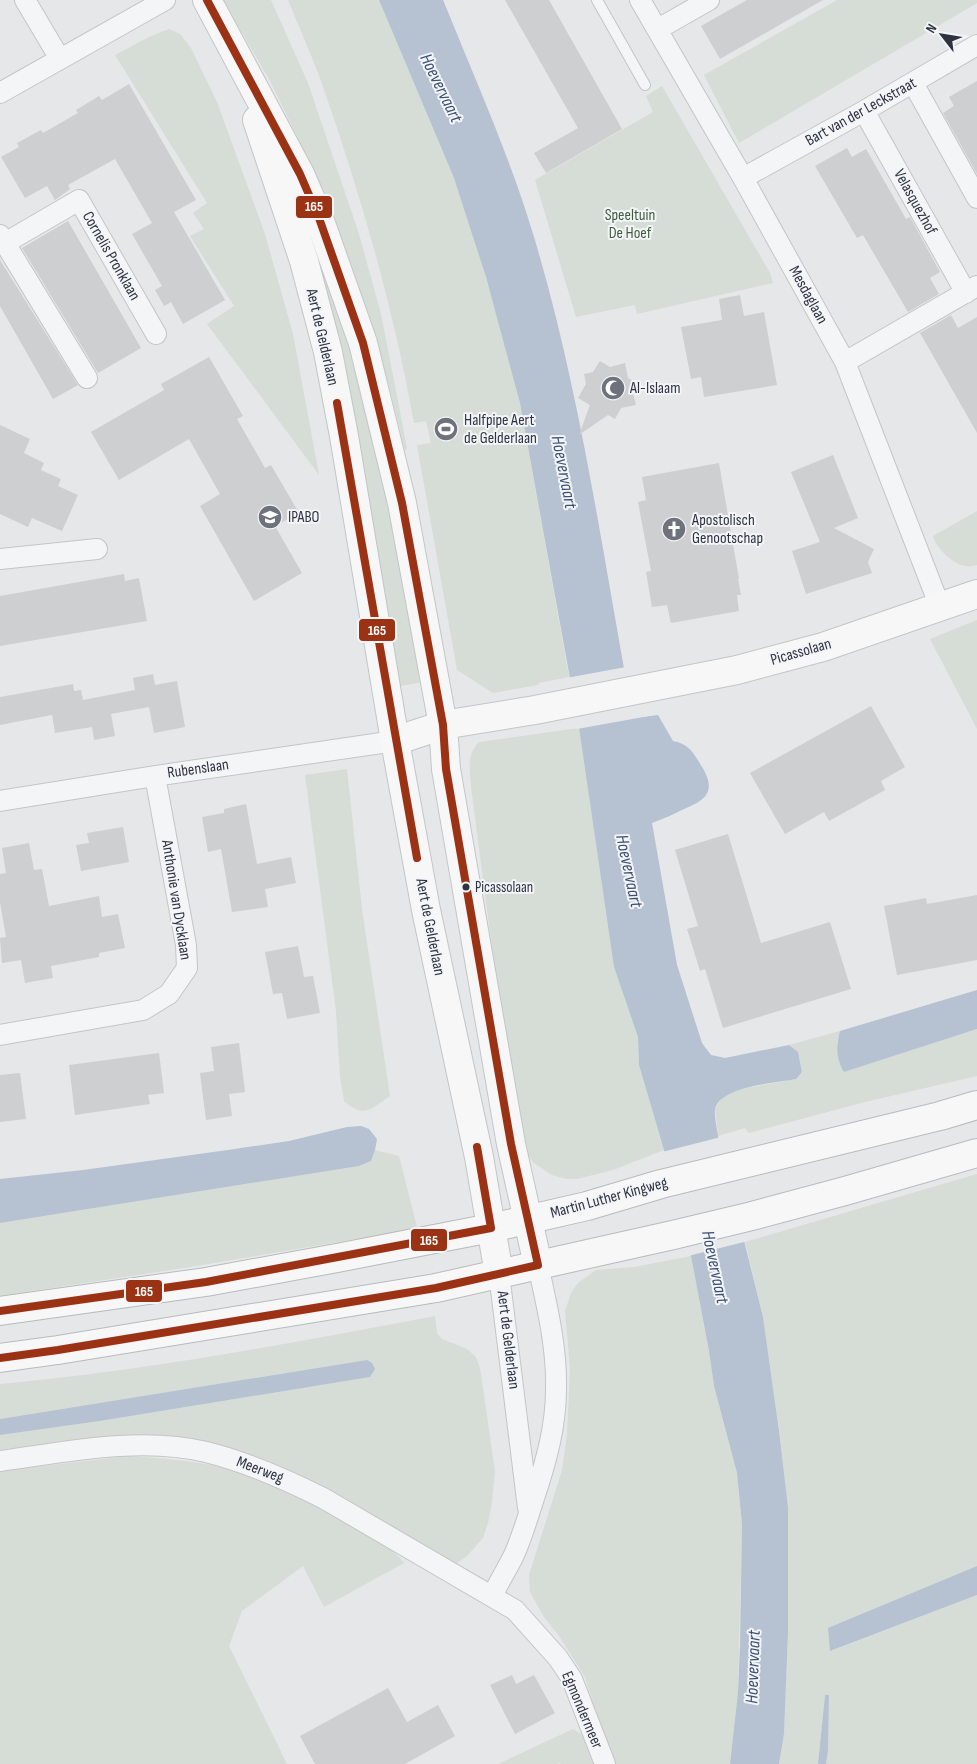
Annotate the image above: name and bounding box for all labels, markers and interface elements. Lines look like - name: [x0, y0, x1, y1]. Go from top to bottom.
- north arrow: [917, 10, 967, 60]
- text: N: [922, 21, 940, 36]
- water label: Hoevervaart: [415, 50, 467, 126]
- street label: Bart van der Leckstraat: [802, 74, 920, 150]
- street label: Velasquezhof: [889, 166, 941, 238]
- line badge: 165: [295, 195, 333, 219]
- text: 165: [305, 198, 323, 215]
- park label: Speeltuin De Hoef: [605, 206, 655, 243]
- street label: Cornelis Pronklaan: [78, 208, 144, 304]
- street label: Mesdaglaan: [784, 263, 832, 327]
- street label: Aert de Gelderlaan: [301, 286, 342, 387]
- mosque icon: Al-Islaam: [600, 375, 626, 401]
- place label: Al-Islaam: [629, 379, 680, 398]
- place label: Halfpipe Aert de Gelderlaan: [464, 411, 537, 448]
- sports icon: Halfpipe Aert de Gelderlaan: [433, 416, 459, 442]
- water label: Hoevervaart: [547, 434, 581, 511]
- school or university icon: IPABO: [257, 504, 283, 530]
- place label: IPABO: [288, 508, 320, 527]
- place label: Apostolisch Genootschap: [691, 511, 763, 548]
- church icon: Apostolisch Genootschap: [661, 516, 687, 542]
- line badge: 165: [358, 618, 396, 642]
- text: 165: [368, 622, 386, 639]
- street label: Picassolaan: [768, 634, 834, 670]
- street label: Rubenslaan: [166, 755, 230, 783]
- water label: Hoevervaart: [611, 833, 647, 910]
- street label: Anthonie van Dycklaan: [157, 838, 195, 961]
- street label: Aert de Gelderlaan: [411, 876, 449, 977]
- place label: Picassolaan: [475, 878, 533, 897]
- marker: Picassolaan: [461, 882, 471, 892]
- street label: Martin Luther Kingweg: [548, 1173, 670, 1223]
- line badge: 165: [410, 1228, 448, 1252]
- water label: Hoevervaart: [697, 1229, 733, 1306]
- text: 165: [420, 1232, 438, 1249]
- line badge: 165: [125, 1279, 163, 1303]
- text: 165: [135, 1283, 153, 1300]
- street label: Aert de Gelderlaan: [492, 1289, 523, 1390]
- street label: Meerweg: [234, 1452, 286, 1488]
- water label: Hoevervaart: [741, 1629, 765, 1704]
- street label: Egmondermeer: [557, 1668, 607, 1752]

